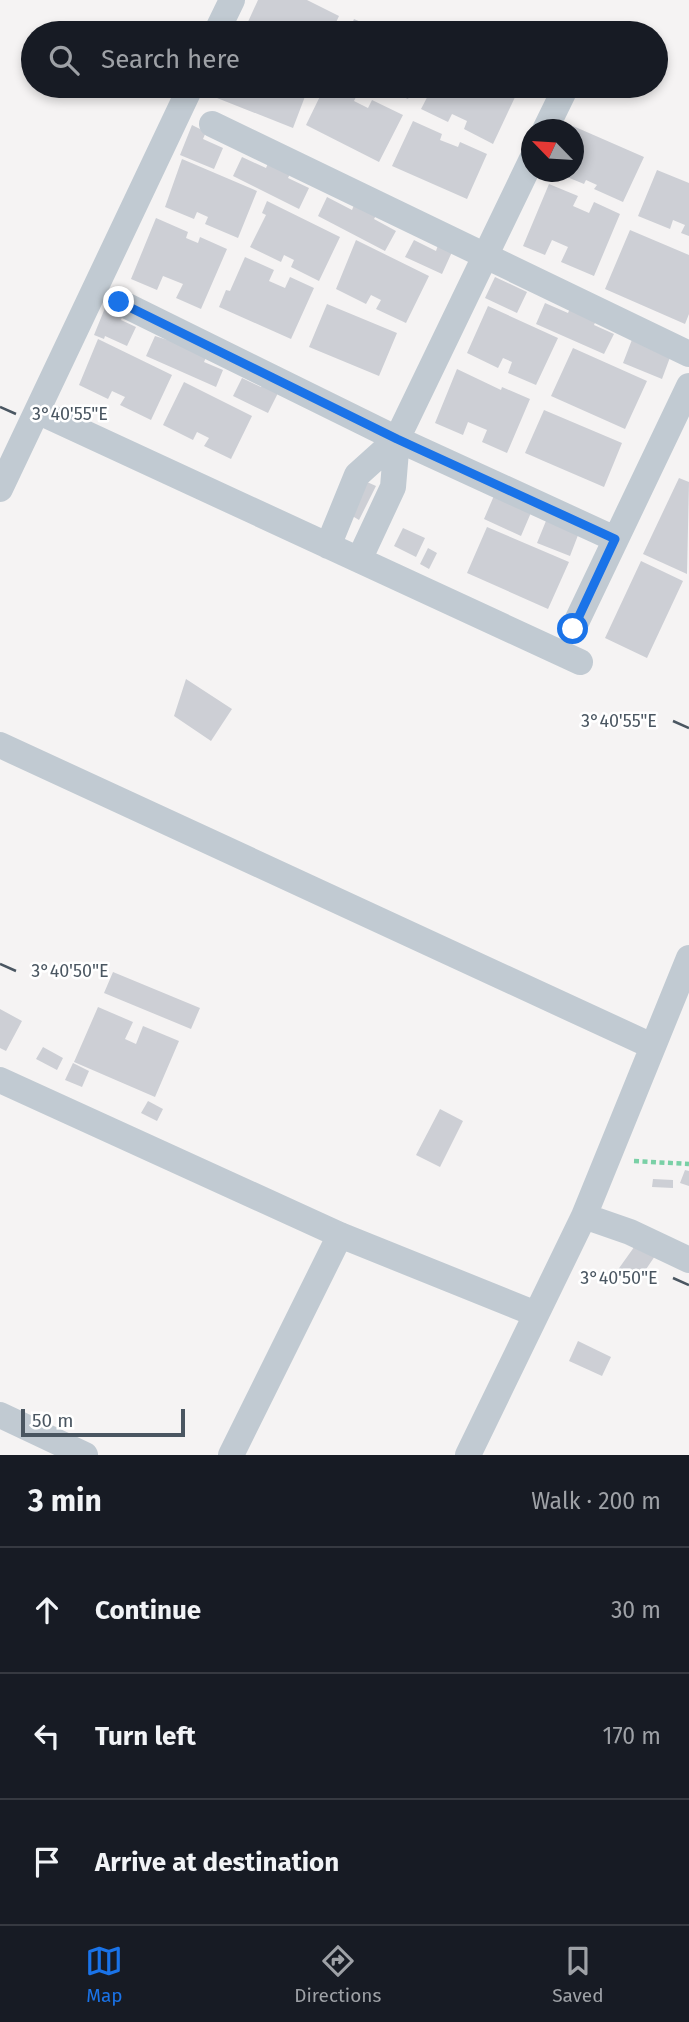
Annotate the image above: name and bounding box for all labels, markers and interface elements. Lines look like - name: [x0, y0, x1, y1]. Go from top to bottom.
- search box: [21, 21, 668, 98]
- icon: search: [45, 41, 83, 79]
- text: Search here: [101, 44, 240, 75]
- north arrow: [521, 119, 584, 182]
- route end: [103, 286, 134, 317]
- text: 3°40'55"E: [32, 403, 108, 425]
- route start: [557, 613, 588, 644]
- text: 3°40'55"E: [581, 710, 657, 732]
- text: 3°40'50"E: [31, 960, 109, 982]
- text: 3°40'50"E: [580, 1267, 658, 1289]
- scale bar: [21, 1406, 186, 1438]
- text: 50 m: [32, 1409, 73, 1432]
- text: 3 min: [28, 1483, 102, 1519]
- text: Walk · 200 m: [531, 1487, 661, 1515]
- icon: ahead: [28, 1591, 66, 1629]
- text: Continue: [95, 1595, 201, 1626]
- text: 30 m: [611, 1596, 661, 1624]
- icon: left: [28, 1717, 66, 1755]
- text: Turn left: [95, 1721, 196, 1752]
- text: 170 m: [602, 1722, 661, 1750]
- icon: arrive: [28, 1843, 66, 1881]
- text: Arrive at destination: [95, 1847, 339, 1878]
- tab: Map: [85, 1942, 123, 2007]
- tab: Directions: [294, 1942, 381, 2007]
- tab: Saved: [552, 1942, 604, 2007]

